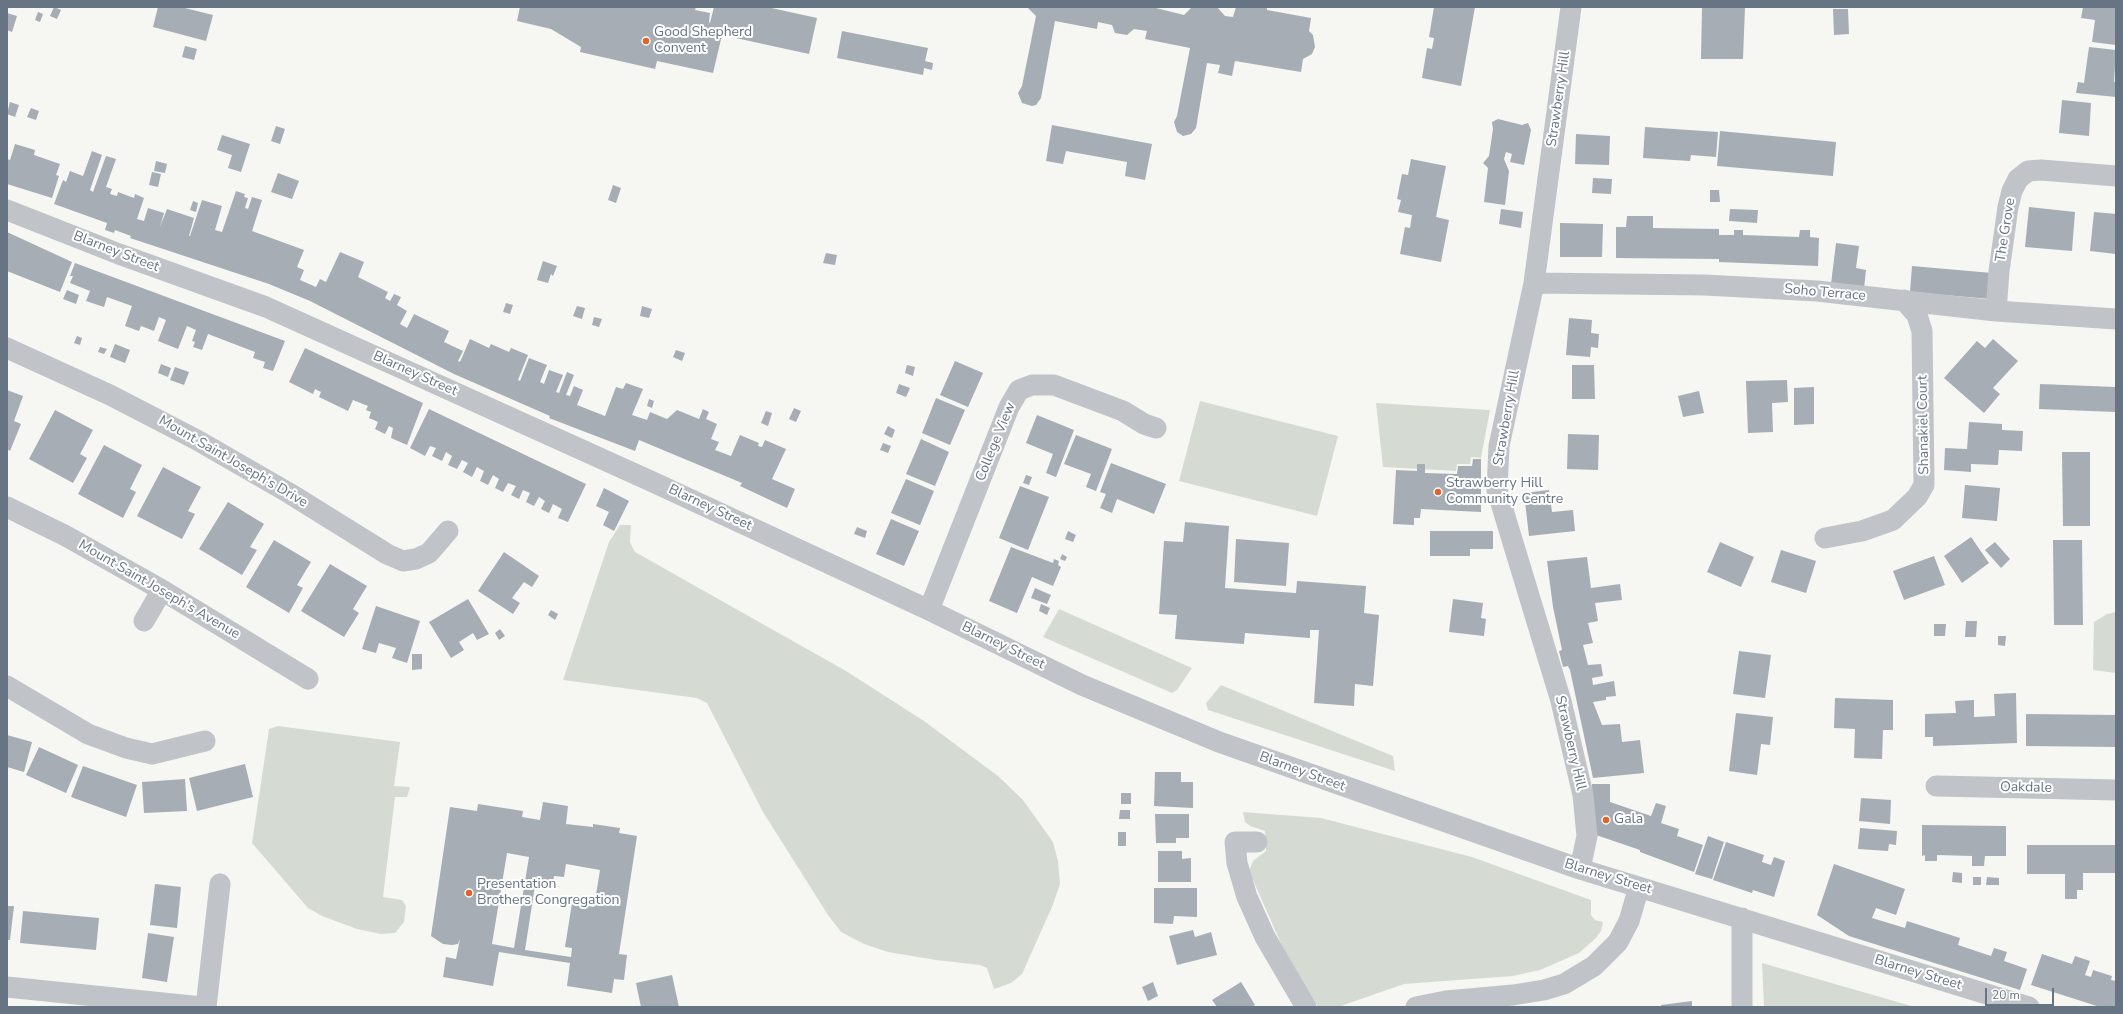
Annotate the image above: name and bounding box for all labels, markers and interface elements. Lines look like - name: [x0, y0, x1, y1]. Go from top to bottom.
- place label: Good Shepherd Convent: [654, 25, 752, 58]
- marker: Good Shepherd Convent: [641, 36, 651, 46]
- street label: Strawberry Hill: [1544, 50, 1574, 148]
- street label: The Grove: [1993, 197, 2019, 263]
- street label: Blarney Street: [71, 228, 161, 276]
- street label: Soho Terrace: [1784, 281, 1866, 305]
- street label: Blarney Street: [370, 348, 460, 400]
- street label: Strawberry Hill: [1490, 369, 1524, 467]
- street label: Shanakiel Court: [1915, 375, 1933, 475]
- street label: College View: [973, 400, 1019, 484]
- street label: Mount Saint Joseph's Drive: [156, 412, 310, 512]
- place label: Strawberry Hill Community Centre: [1446, 476, 1563, 508]
- street label: Blarney Street: [666, 481, 754, 535]
- marker: Strawberry Hill Community Centre: [1433, 487, 1443, 497]
- street label: Mount Saint Joseph's Avenue: [75, 537, 243, 643]
- street label: Blarney Street: [959, 619, 1047, 673]
- street label: Strawberry Hill: [1551, 694, 1589, 792]
- street label: Blarney Street: [1257, 749, 1347, 795]
- street label: Oakdale: [2000, 779, 2052, 797]
- place label: Gala: [1614, 812, 1643, 828]
- marker: Gala: [1601, 815, 1611, 825]
- street label: Blarney Street: [1562, 856, 1654, 898]
- place label: Presentation Brothers Congregation: [477, 877, 619, 910]
- marker: Presentation Brothers Congregation: [464, 888, 474, 898]
- street label: Blarney Street: [1872, 952, 1964, 994]
- scale bar: [1987, 980, 2056, 1006]
- text: 20 m: [1992, 987, 2020, 1003]

